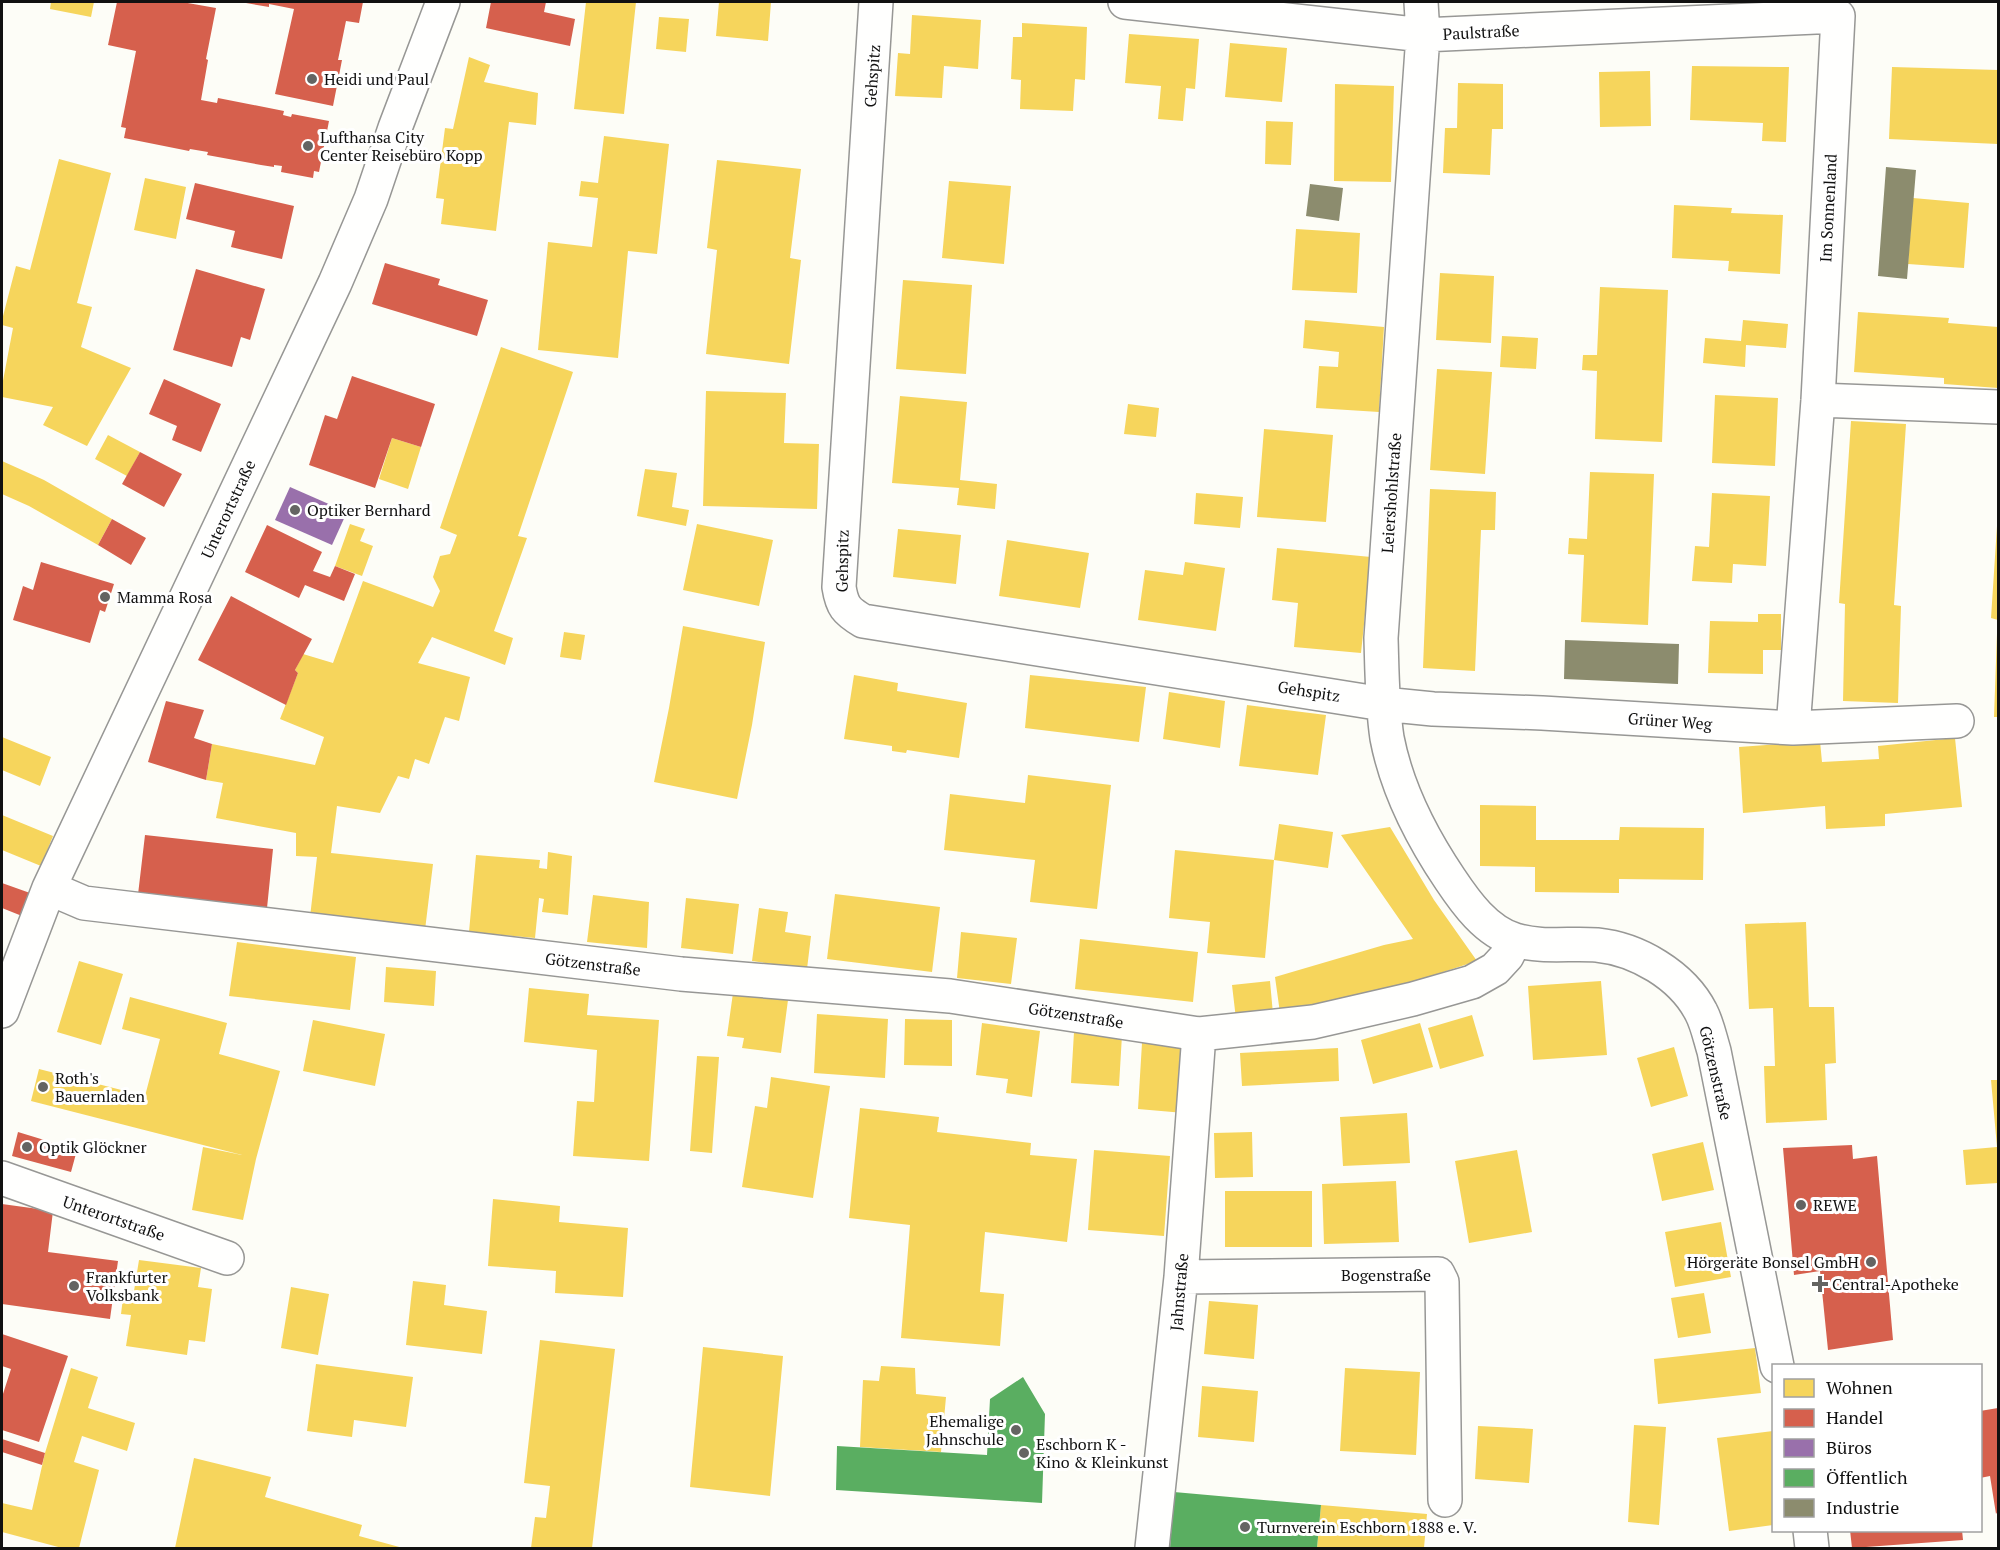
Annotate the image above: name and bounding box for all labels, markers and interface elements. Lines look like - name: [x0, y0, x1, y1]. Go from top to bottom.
- street label: Paulstraße: [1442, 19, 1520, 45]
- street label: Gehspitz: [859, 44, 885, 108]
- place label: Heidi und Paul: [324, 68, 429, 90]
- marker: Heidi und Paul: [305, 72, 319, 86]
- place label: Lufthansa City Center Reisebüro Kopp: [320, 126, 483, 166]
- marker: Lufthansa City Center Reisebüro Kopp: [301, 139, 315, 153]
- street label: Im Sonnenland: [1814, 153, 1842, 263]
- street label: Leiershohlstraße: [1376, 432, 1406, 554]
- street label: Unterortstraße: [195, 456, 261, 562]
- place label: Optiker Bernhard: [307, 499, 431, 521]
- marker: Optiker Bernhard: [288, 503, 302, 517]
- street label: Gehspitz: [830, 529, 854, 593]
- place label: Mamma Rosa: [117, 586, 212, 608]
- marker: Mamma Rosa: [98, 590, 112, 604]
- street label: Gehspitz: [1276, 675, 1342, 707]
- street label: Grüner Weg: [1627, 707, 1713, 735]
- street label: Götzenstraße: [544, 947, 642, 981]
- street label: Götzenstraße: [1027, 997, 1125, 1033]
- street label: Götzenstraße: [1694, 1024, 1738, 1122]
- place label: Roth's Bauernladen: [55, 1067, 146, 1107]
- marker: Roth's Bauernladen: [36, 1080, 50, 1094]
- place label: Optik Glöckner: [39, 1136, 148, 1158]
- marker: Optik Glöckner: [20, 1140, 34, 1154]
- street label: Unterortstraße: [60, 1190, 168, 1246]
- place label: REWE: [1813, 1194, 1857, 1216]
- marker: REWE: [1794, 1198, 1808, 1212]
- place label: Hörgeräte Bonsel GmbH: [1687, 1251, 1859, 1273]
- street label: Jahnstraße: [1165, 1252, 1193, 1332]
- marker: Hörgeräte Bonsel GmbH: [1864, 1255, 1878, 1269]
- street label: Bogenstraße: [1341, 1264, 1431, 1286]
- place label: Frankfurter Volksbank: [86, 1266, 168, 1306]
- place label: Central-Apotheke: [1832, 1273, 1959, 1295]
- marker: Central-Apotheke: [1813, 1277, 1827, 1291]
- marker: Frankfurter Volksbank: [67, 1279, 81, 1293]
- legend: [1772, 1364, 1982, 1532]
- text: Wohnen: [1826, 1375, 1893, 1399]
- text: Handel: [1826, 1405, 1883, 1429]
- place label: Ehemalige Jahnschule: [926, 1410, 1004, 1450]
- marker: Ehemalige Jahnschule: [1009, 1423, 1023, 1437]
- place label: Eschborn K - Kino & Kleinkunst: [1036, 1433, 1169, 1473]
- text: Büros: [1826, 1435, 1872, 1459]
- marker: Eschborn K - Kino & Kleinkunst: [1017, 1446, 1031, 1460]
- text: Öffentlich: [1826, 1465, 1908, 1489]
- text: Industrie: [1826, 1495, 1899, 1519]
- place label: Turnverein Eschborn 1888 e. V.: [1257, 1516, 1477, 1538]
- marker: Turnverein Eschborn 1888 e. V.: [1238, 1520, 1252, 1534]

